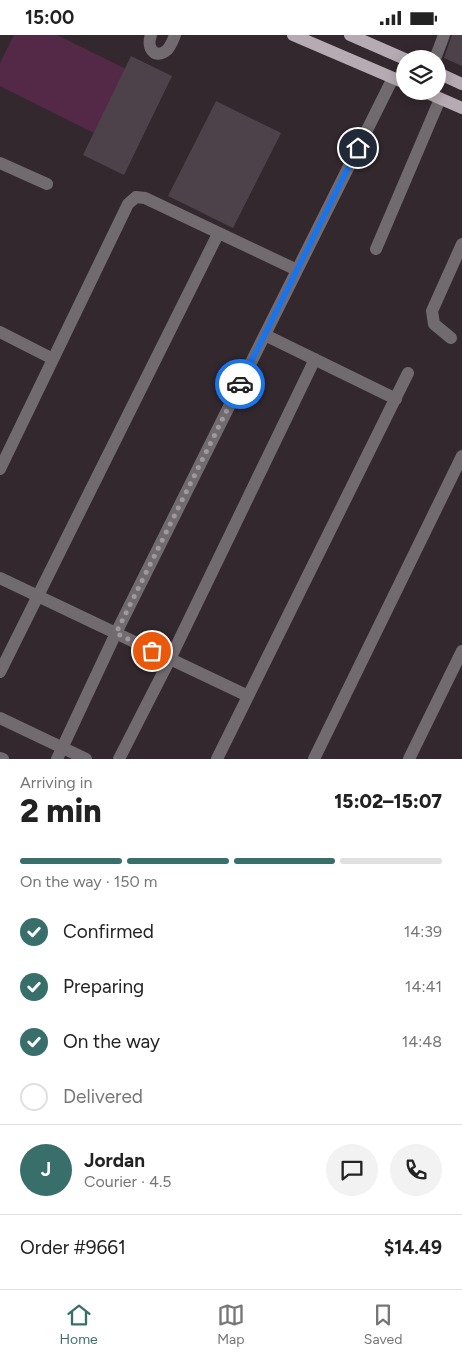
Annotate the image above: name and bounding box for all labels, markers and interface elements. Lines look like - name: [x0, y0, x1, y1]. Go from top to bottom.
- text: 15:00: [25, 6, 74, 29]
- map controls: [396, 50, 446, 100]
- button: layers: [396, 50, 446, 100]
- pin: [337, 127, 379, 169]
- icon: home: [344, 134, 372, 162]
- courier: [215, 359, 265, 409]
- icon: car: [226, 370, 254, 398]
- pin: [131, 630, 173, 672]
- icon: bag: [138, 637, 166, 665]
- text: Arriving in: [20, 773, 92, 792]
- text: 15:02–15:07: [334, 790, 442, 813]
- text: 2 min: [20, 792, 102, 830]
- text: On the way · 150 m: [20, 872, 157, 891]
- icon: check: [20, 918, 48, 946]
- text: Confirmed: [63, 920, 154, 943]
- text: 14:39: [404, 922, 442, 941]
- icon: check: [20, 973, 48, 1001]
- text: Preparing: [63, 975, 144, 998]
- text: 14:41: [405, 977, 442, 996]
- icon: check: [20, 1028, 48, 1056]
- text: On the way: [63, 1030, 160, 1053]
- text: 14:48: [402, 1032, 442, 1051]
- text: Delivered: [63, 1085, 143, 1108]
- button: chat: [326, 1144, 378, 1196]
- button: phone: [390, 1144, 442, 1196]
- text: Jordan: [84, 1149, 145, 1172]
- text: J: [41, 1158, 51, 1181]
- text: Courier · 4.5: [84, 1172, 171, 1191]
- text: Order #9661: [20, 1236, 126, 1259]
- text: $14.49: [384, 1236, 442, 1259]
- tab: Home: [60, 1301, 98, 1348]
- tab: Map: [217, 1301, 245, 1348]
- tab: Saved: [364, 1301, 402, 1348]

